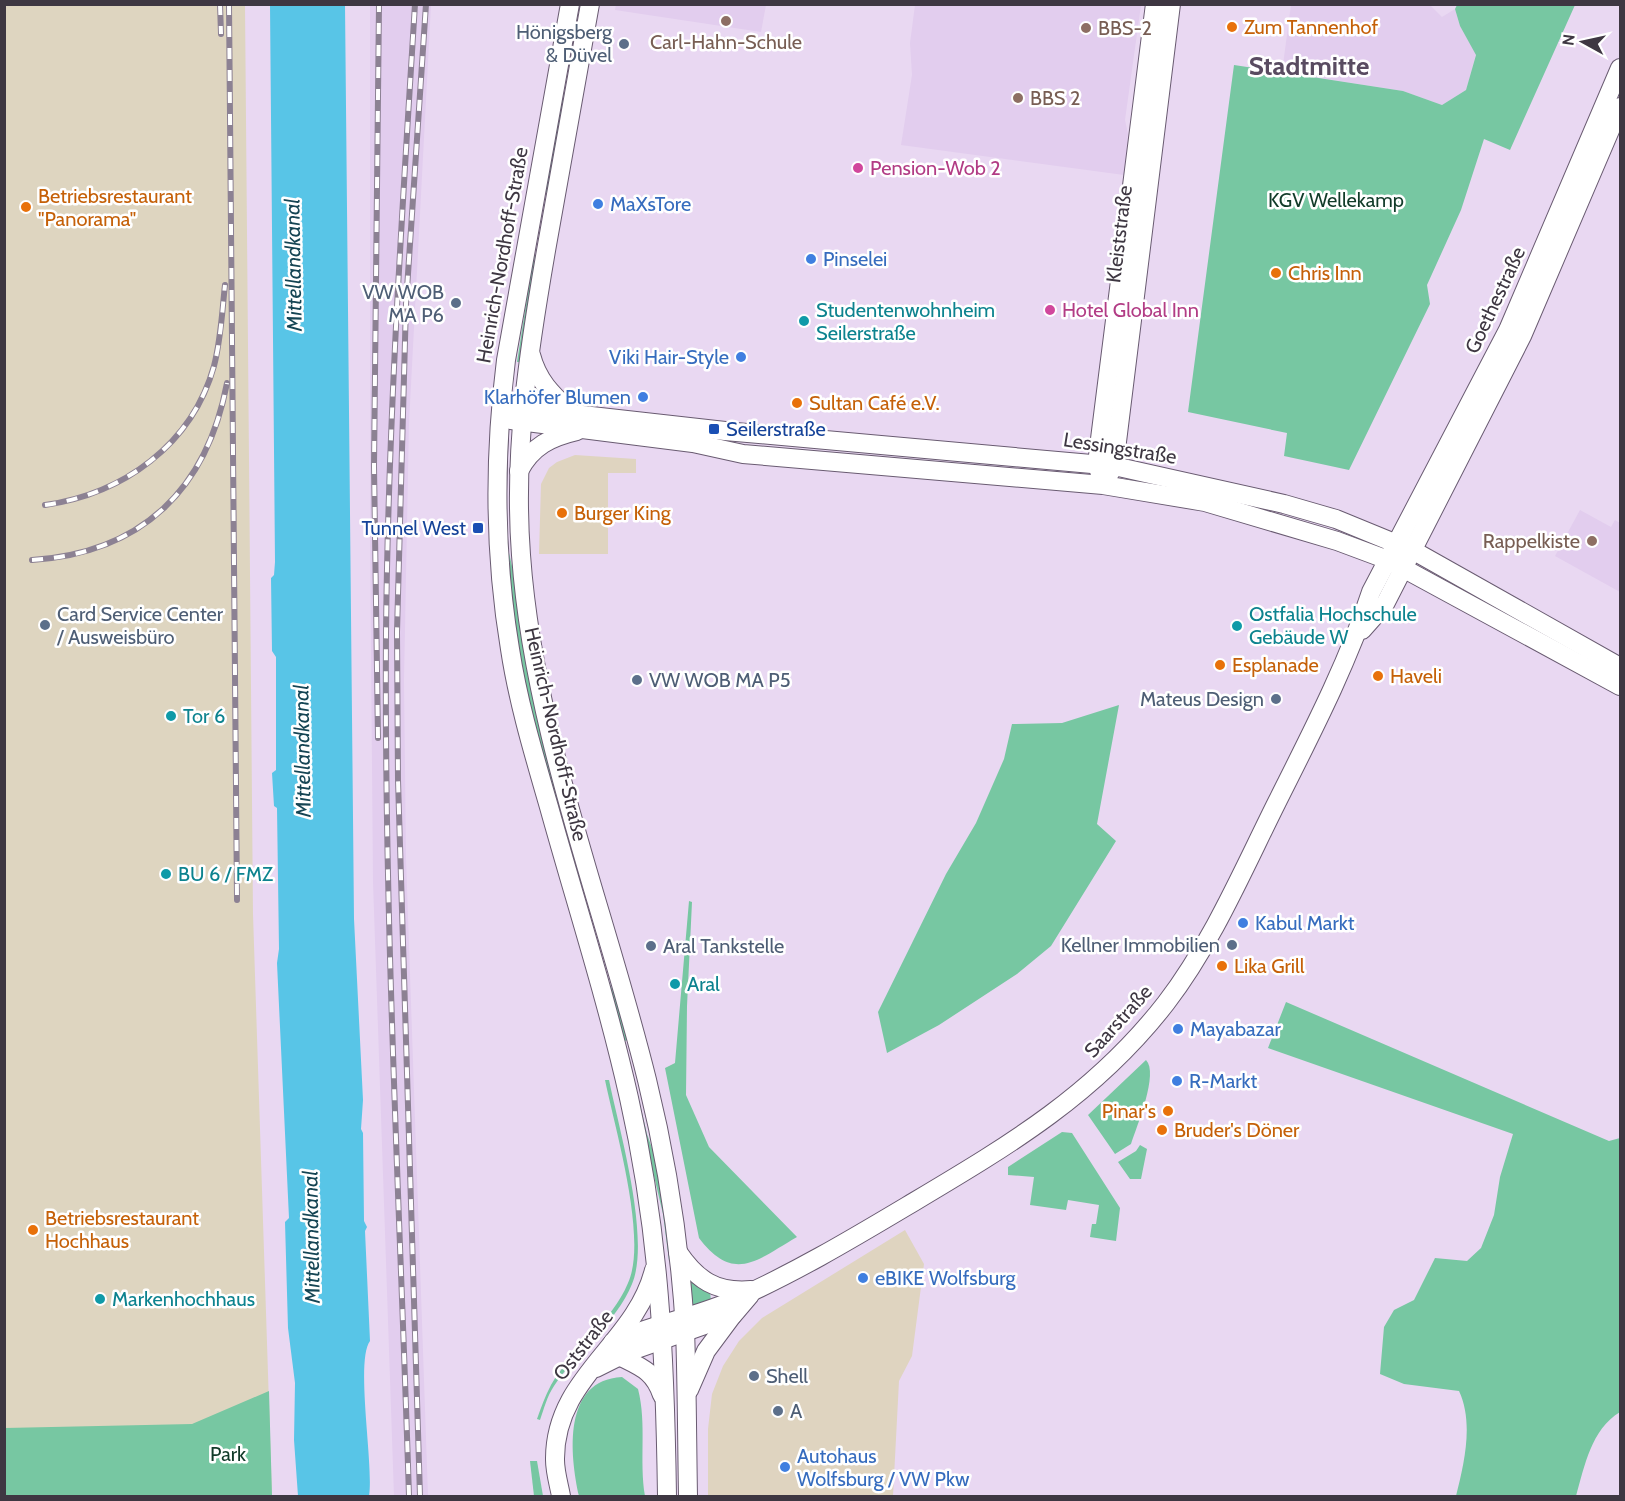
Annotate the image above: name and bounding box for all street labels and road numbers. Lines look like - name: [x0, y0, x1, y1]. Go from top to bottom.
- street label: Heinrich-Nordhoff-Straße: [471, 145, 533, 365]
- street label: Kleiststraße: [1101, 184, 1137, 284]
- street label: Goethestraße: [1460, 243, 1530, 357]
- street label: Lessingstraße: [1062, 427, 1178, 469]
- street label: Heinrich-Nordhoff-Straße: [520, 625, 592, 843]
- street label: Saarstraße: [1079, 980, 1157, 1062]
- street label: Oststraße: [548, 1305, 618, 1385]

